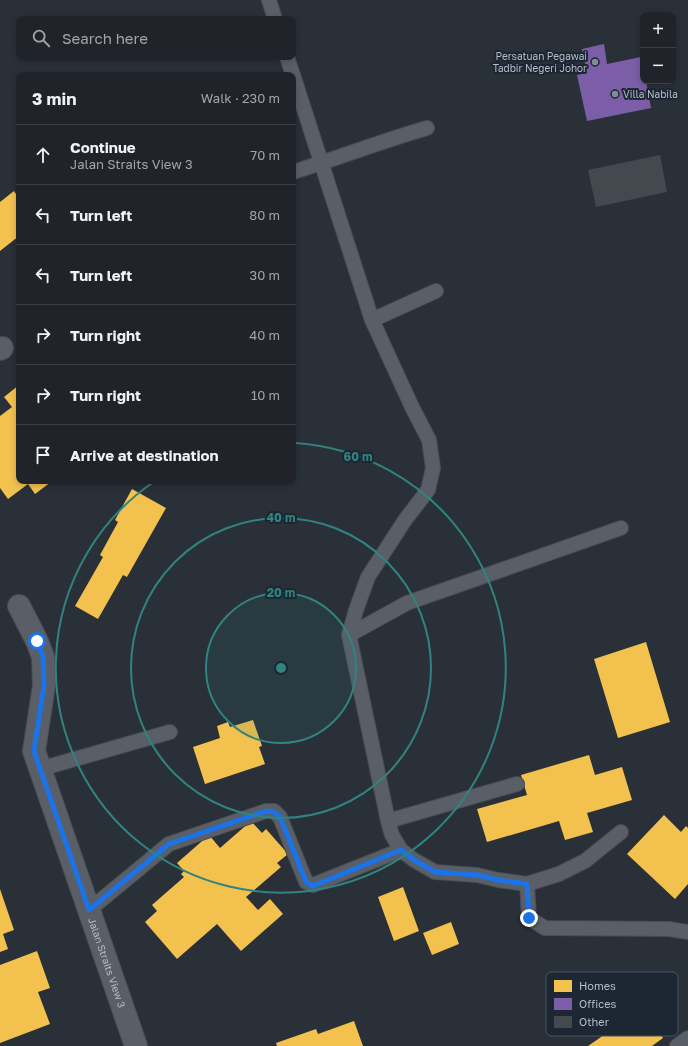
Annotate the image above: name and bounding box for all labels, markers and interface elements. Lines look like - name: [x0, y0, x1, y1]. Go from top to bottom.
- map controls: [640, 12, 676, 84]
- button: +: [640, 12, 676, 48]
- search box: [16, 16, 296, 60]
- icon: search: [30, 27, 52, 49]
- text: Search here: [62, 29, 148, 47]
- button: −: [640, 48, 676, 84]
- place label: Persatuan Pegawai Tadbir Negeri Johor: [493, 50, 587, 74]
- marker: Persatuan Pegawai Tadbir Negeri Johor: [590, 57, 600, 67]
- text: 3 min: [32, 88, 76, 109]
- place label: Villa Nabila: [623, 88, 678, 100]
- marker: Villa Nabila: [610, 89, 620, 99]
- text: Walk · 230 m: [201, 90, 280, 106]
- text: Continue: [70, 138, 136, 156]
- icon: ahead: [32, 144, 54, 166]
- text: 70 m: [250, 147, 280, 163]
- text: Jalan Straits View 3: [70, 156, 193, 172]
- icon: left: [32, 204, 54, 226]
- text: Turn left: [70, 206, 132, 224]
- text: 80 m: [249, 207, 280, 223]
- icon: left: [32, 264, 54, 286]
- text: Turn left: [70, 266, 132, 284]
- text: 30 m: [250, 267, 280, 283]
- icon: right: [32, 324, 54, 346]
- text: Turn right: [70, 326, 141, 344]
- text: 40 m: [249, 327, 280, 343]
- icon: right: [32, 384, 54, 406]
- text: Turn right: [70, 386, 141, 404]
- text: 10 m: [251, 387, 280, 403]
- icon: arrive: [32, 444, 54, 466]
- text: Arrive at destination: [70, 446, 219, 464]
- text: 60 m: [344, 449, 372, 464]
- text: 40 m: [267, 510, 295, 525]
- text: 20 m: [267, 585, 295, 600]
- route start: [28, 632, 46, 650]
- centre of rings: [274, 661, 288, 675]
- route end: [520, 909, 538, 927]
- street label: Jalan Straits View 3: [86, 916, 128, 1009]
- legend: [546, 972, 678, 1036]
- text: Homes: [579, 979, 616, 992]
- text: Offices: [579, 997, 617, 1010]
- text: Other: [579, 1015, 610, 1028]

